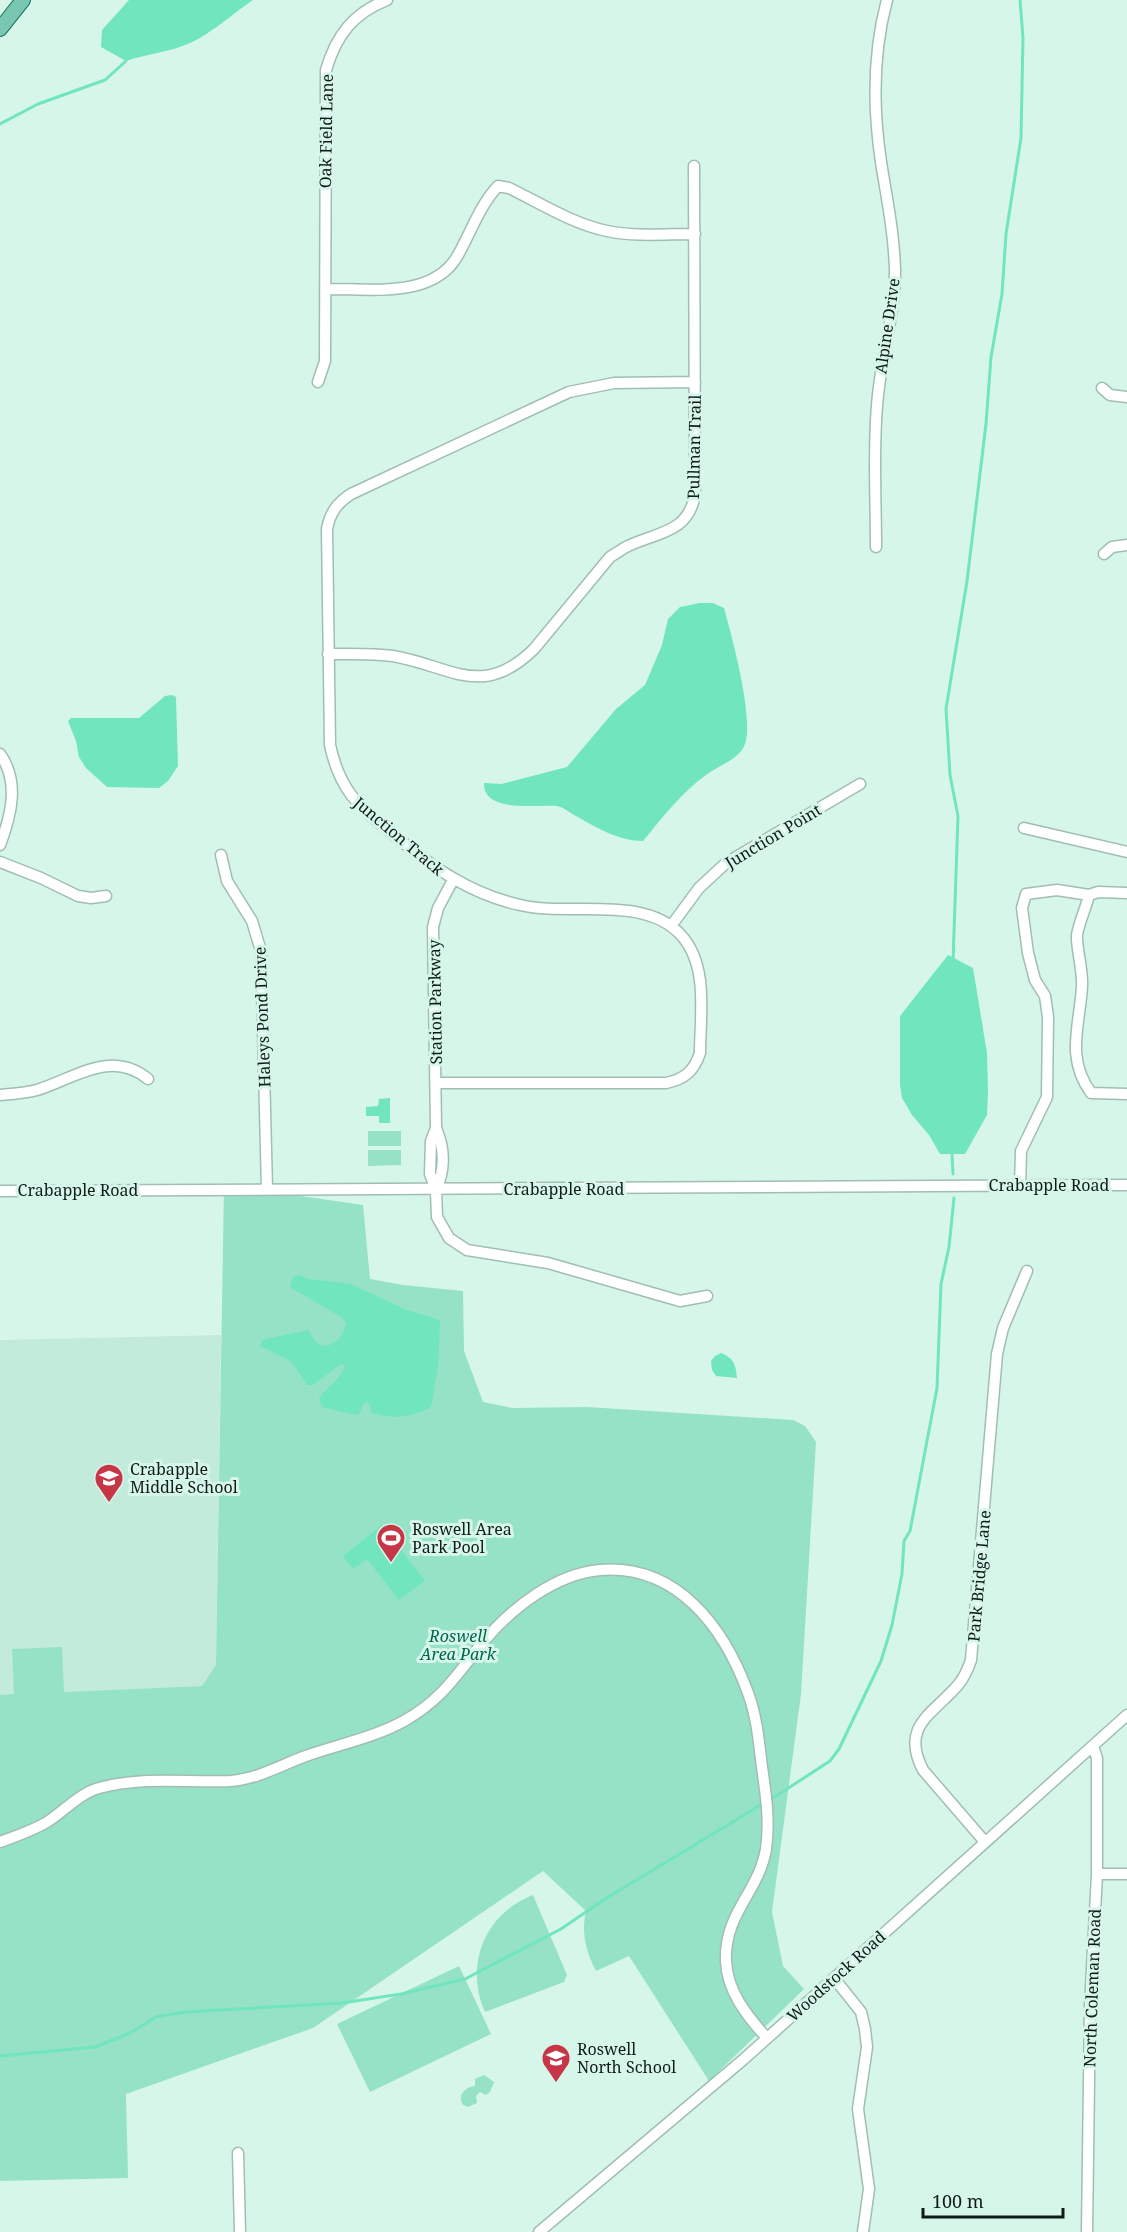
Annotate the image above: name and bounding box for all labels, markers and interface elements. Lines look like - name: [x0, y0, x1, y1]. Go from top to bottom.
- street label: Oak Field Lane: [314, 74, 338, 188]
- street label: Alpine Drive: [869, 277, 905, 375]
- street label: Pullman Trail: [682, 395, 706, 499]
- street label: Junction Track: [348, 791, 449, 881]
- street label: Junction Point: [720, 798, 825, 874]
- street label: Station Parkway: [423, 938, 447, 1065]
- street label: Haleys Pond Drive: [249, 946, 275, 1088]
- street label: Crabapple Road: [989, 1174, 1110, 1196]
- street label: Crabapple Road: [504, 1178, 625, 1200]
- street label: Crabapple Road: [18, 1179, 139, 1201]
- place label: Crabapple Middle School: [130, 1458, 238, 1498]
- school or university icon: Crabapple Middle School: [93, 1462, 125, 1504]
- street label: Park Bridge Lane: [962, 1509, 996, 1643]
- place label: Roswell Area Park Pool: [412, 1518, 512, 1558]
- sports icon: Roswell Area Park Pool: [375, 1522, 407, 1564]
- park label: Roswell Area Park: [419, 1625, 497, 1665]
- street label: North Coleman Road: [1078, 1908, 1106, 2068]
- street label: Woodstock Road: [782, 1926, 890, 2026]
- place label: Roswell North School: [577, 2038, 676, 2078]
- school or university icon: Roswell North School: [540, 2042, 572, 2084]
- scale bar: [923, 2181, 1062, 2219]
- text: 100 m: [932, 2189, 984, 2213]

